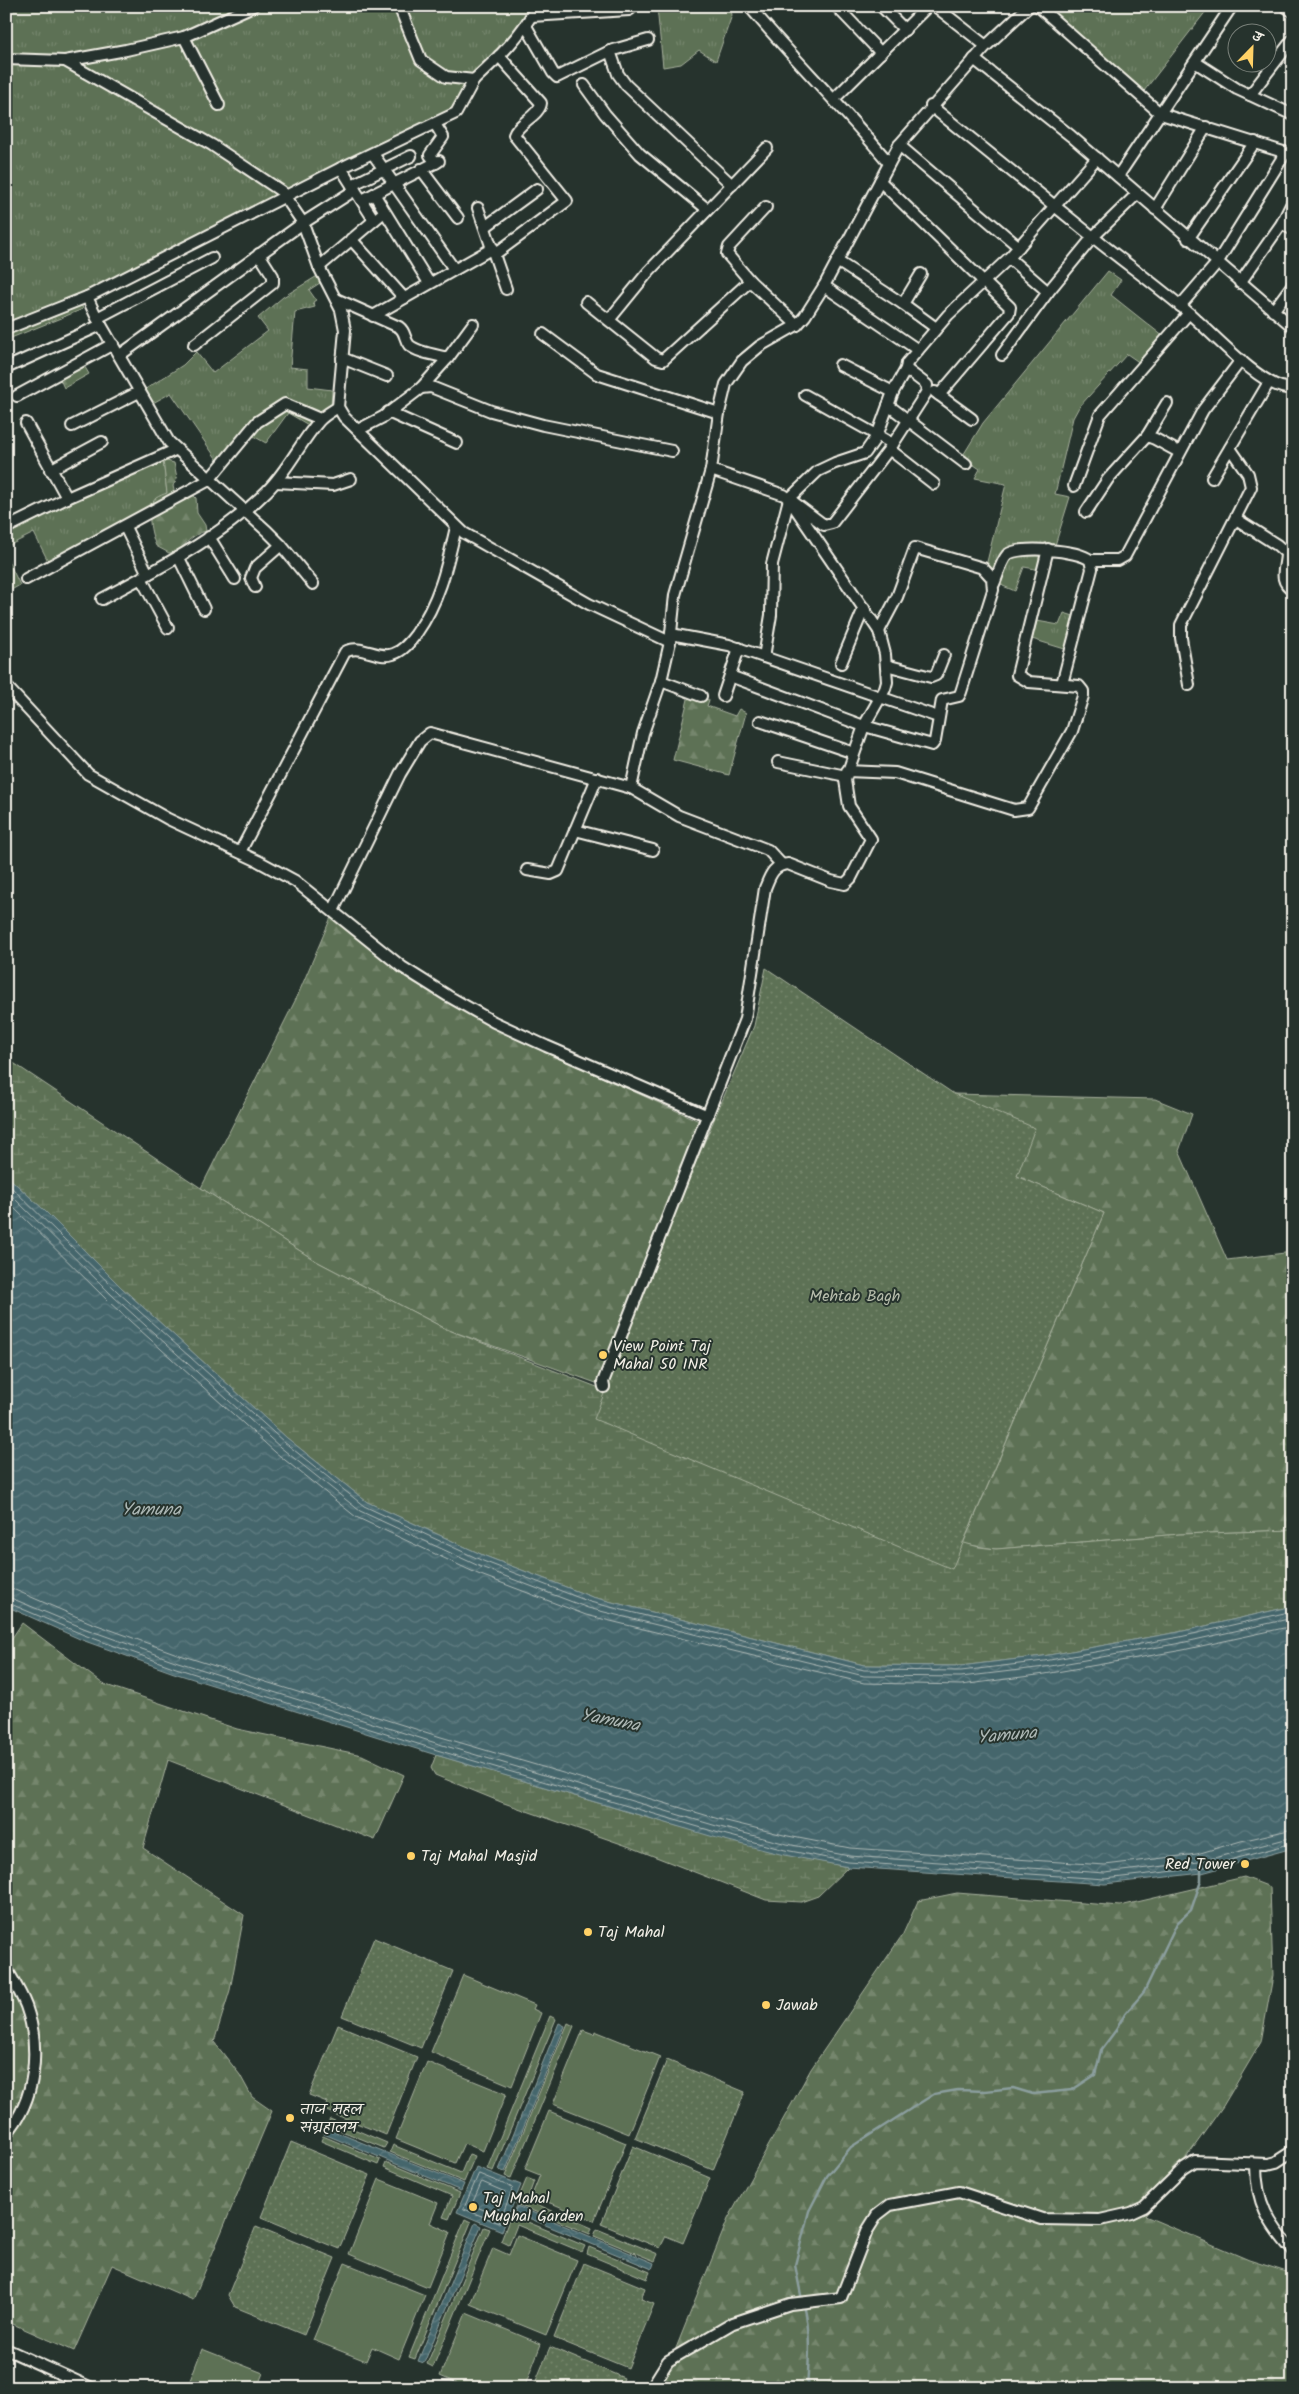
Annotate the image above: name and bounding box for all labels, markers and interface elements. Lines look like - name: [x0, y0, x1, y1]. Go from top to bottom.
- north arrow: [1226, 22, 1276, 72]
- text: उ: [1248, 25, 1268, 50]
- park label: Mehtab Bagh: [810, 1284, 900, 1309]
- place label: View Point Taj Mahal 50 INR: [613, 1334, 712, 1377]
- marker: View Point Taj Mahal 50 INR: [597, 1349, 609, 1361]
- water label: Yamuna: [121, 1496, 182, 1525]
- water label: Yamuna: [578, 1701, 644, 1741]
- water label: Yamuna: [976, 1719, 1040, 1753]
- place label: Taj Mahal Masjid: [421, 1844, 538, 1869]
- marker: Taj Mahal Masjid: [405, 1850, 417, 1862]
- place label: Red Tower: [1165, 1852, 1237, 1877]
- marker: Red Tower: [1239, 1858, 1251, 1870]
- place label: Taj Mahal: [598, 1920, 665, 1945]
- marker: Taj Mahal: [582, 1926, 594, 1938]
- place label: Jawab: [776, 1993, 818, 2018]
- marker: Jawab: [760, 1999, 772, 2011]
- place label: ताज महल संग्रहालय: [300, 2097, 365, 2140]
- marker: ताज महल संग्रहालय: [284, 2112, 296, 2124]
- place label: Taj Mahal Mughal Garden: [483, 2186, 584, 2229]
- marker: Taj Mahal Mughal Garden: [467, 2201, 479, 2213]

